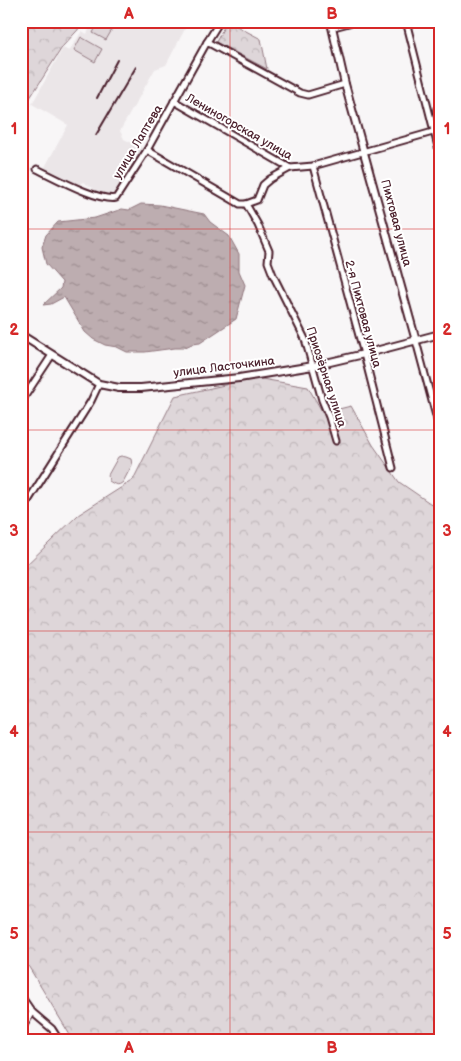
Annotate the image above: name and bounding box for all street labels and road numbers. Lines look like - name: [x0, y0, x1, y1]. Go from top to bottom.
- street label: Лениногорская улица: [182, 90, 295, 164]
- street label: улица Лаптева: [110, 102, 166, 182]
- street label: Пихтовая улица: [377, 178, 415, 268]
- street label: 2-я Пихтовая улица: [341, 259, 385, 369]
- street label: Приозёрная улица: [303, 325, 349, 429]
- street label: улица Ласточкина: [173, 353, 275, 381]

